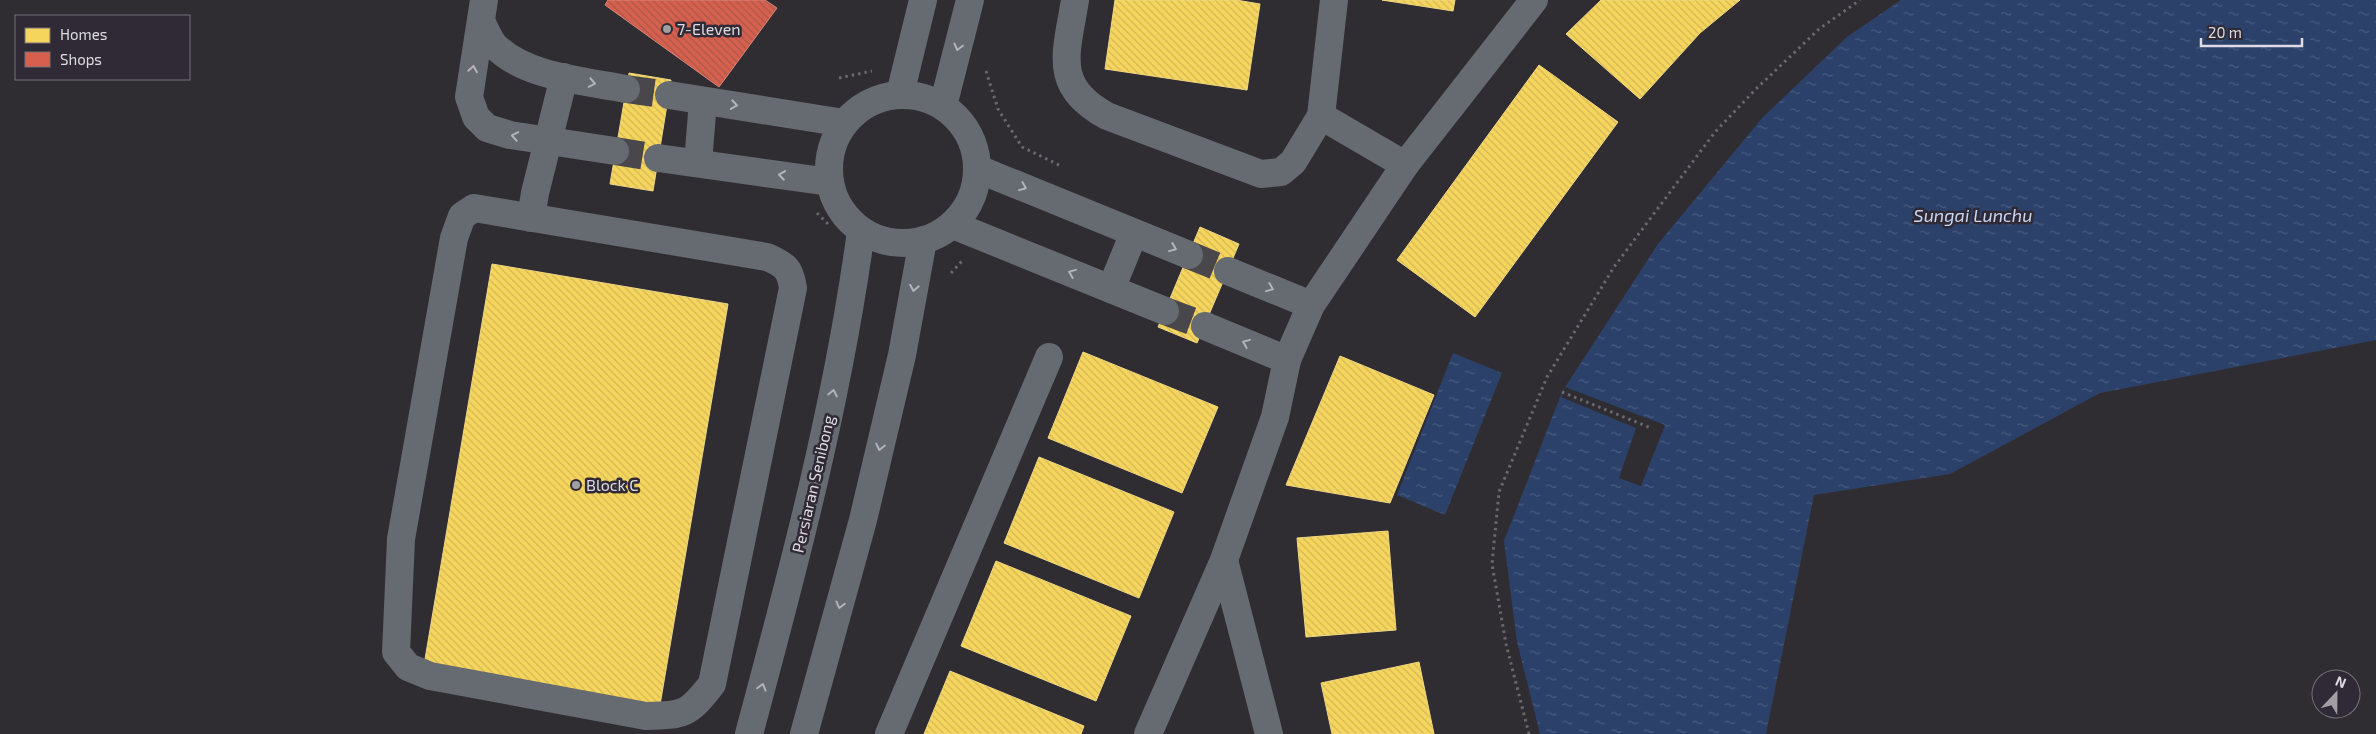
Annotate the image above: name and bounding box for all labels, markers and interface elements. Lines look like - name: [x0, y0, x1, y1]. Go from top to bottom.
- legend: [15, 15, 190, 80]
- scale bar: [2201, 15, 2302, 47]
- place label: 7-Eleven: [677, 19, 741, 38]
- marker: 7-Eleven: [661, 23, 673, 35]
- text: 20 m: [2208, 23, 2242, 41]
- text: Homes: [60, 25, 107, 43]
- one-way arrow: [953, 43, 964, 52]
- text: Shops: [60, 50, 102, 68]
- one-way arrow: [467, 65, 477, 74]
- one-way arrow: [588, 77, 597, 87]
- one-way arrow: [730, 100, 739, 110]
- one-way arrow: [511, 131, 520, 141]
- one-way arrow: [777, 171, 786, 181]
- one-way arrow: [1018, 181, 1027, 191]
- water label: Sungai Lunchu: [1914, 204, 2032, 226]
- one-way arrow: [1169, 243, 1177, 253]
- one-way arrow: [1068, 268, 1076, 278]
- one-way arrow: [1265, 282, 1273, 292]
- one-way arrow: [910, 284, 920, 293]
- one-way arrow: [1242, 339, 1251, 349]
- one-way arrow: [827, 388, 838, 397]
- street label: Persiaran Senibong: [787, 413, 838, 555]
- one-way arrow: [875, 443, 886, 452]
- place label: Block C: [586, 475, 638, 494]
- marker: Block C: [570, 479, 582, 491]
- one-way arrow: [835, 600, 845, 608]
- north arrow: [2311, 669, 2361, 719]
- text: N: [2333, 672, 2349, 691]
- one-way arrow: [756, 682, 767, 691]

